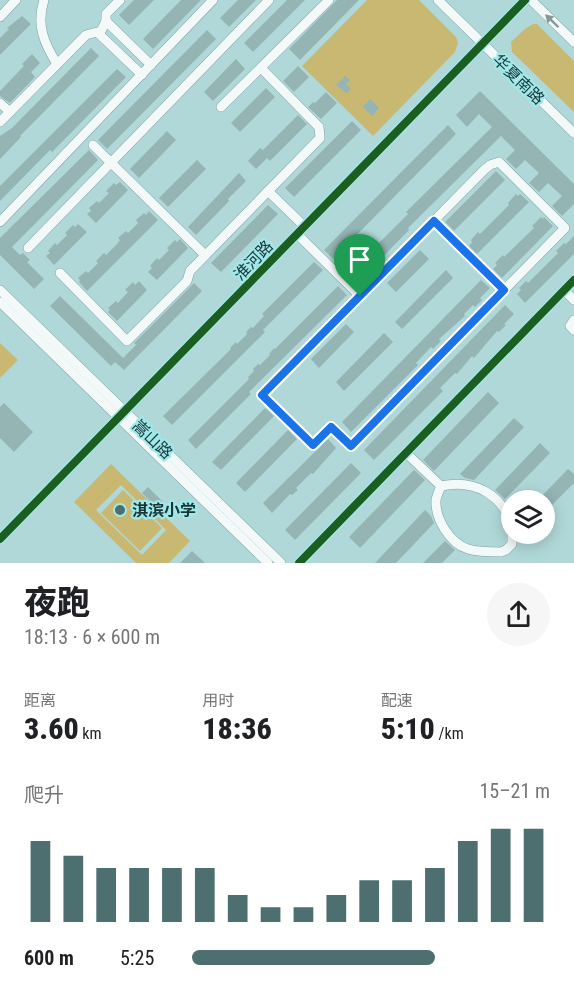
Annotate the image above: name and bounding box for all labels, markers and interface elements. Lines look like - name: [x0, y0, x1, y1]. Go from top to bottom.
- one-way arrow: [545, 14, 560, 28]
- street label: 华夏南路: [489, 50, 548, 108]
- pin: [334, 234, 385, 296]
- street label: 淮河路: [230, 236, 277, 284]
- icon: arrive: [343, 243, 376, 276]
- street label: 嵩山路: [129, 416, 177, 463]
- map controls: [501, 490, 555, 544]
- button: layers: [501, 490, 555, 544]
- place label: 淇滨小学: [132, 501, 196, 520]
- marker: 淇滨小学: [113, 503, 127, 517]
- text: 夜跑: [24, 583, 90, 622]
- button: share: [487, 583, 550, 646]
- text: 18:13 · 6 × 600 m: [24, 625, 160, 649]
- text: 距离: [24, 691, 56, 710]
- text: 用时: [202, 691, 234, 710]
- text: 配速: [381, 691, 413, 710]
- text: 3.60: [24, 711, 79, 746]
- text: 18:36: [202, 711, 272, 746]
- text: 5:10: [381, 711, 435, 746]
- text: km: [79, 724, 102, 743]
- text: /km: [435, 724, 464, 743]
- text: 15–21 m: [479, 779, 550, 803]
- text: 爬升: [24, 783, 64, 807]
- text: 600 m: [24, 946, 74, 970]
- text: 5:25: [120, 946, 154, 970]

